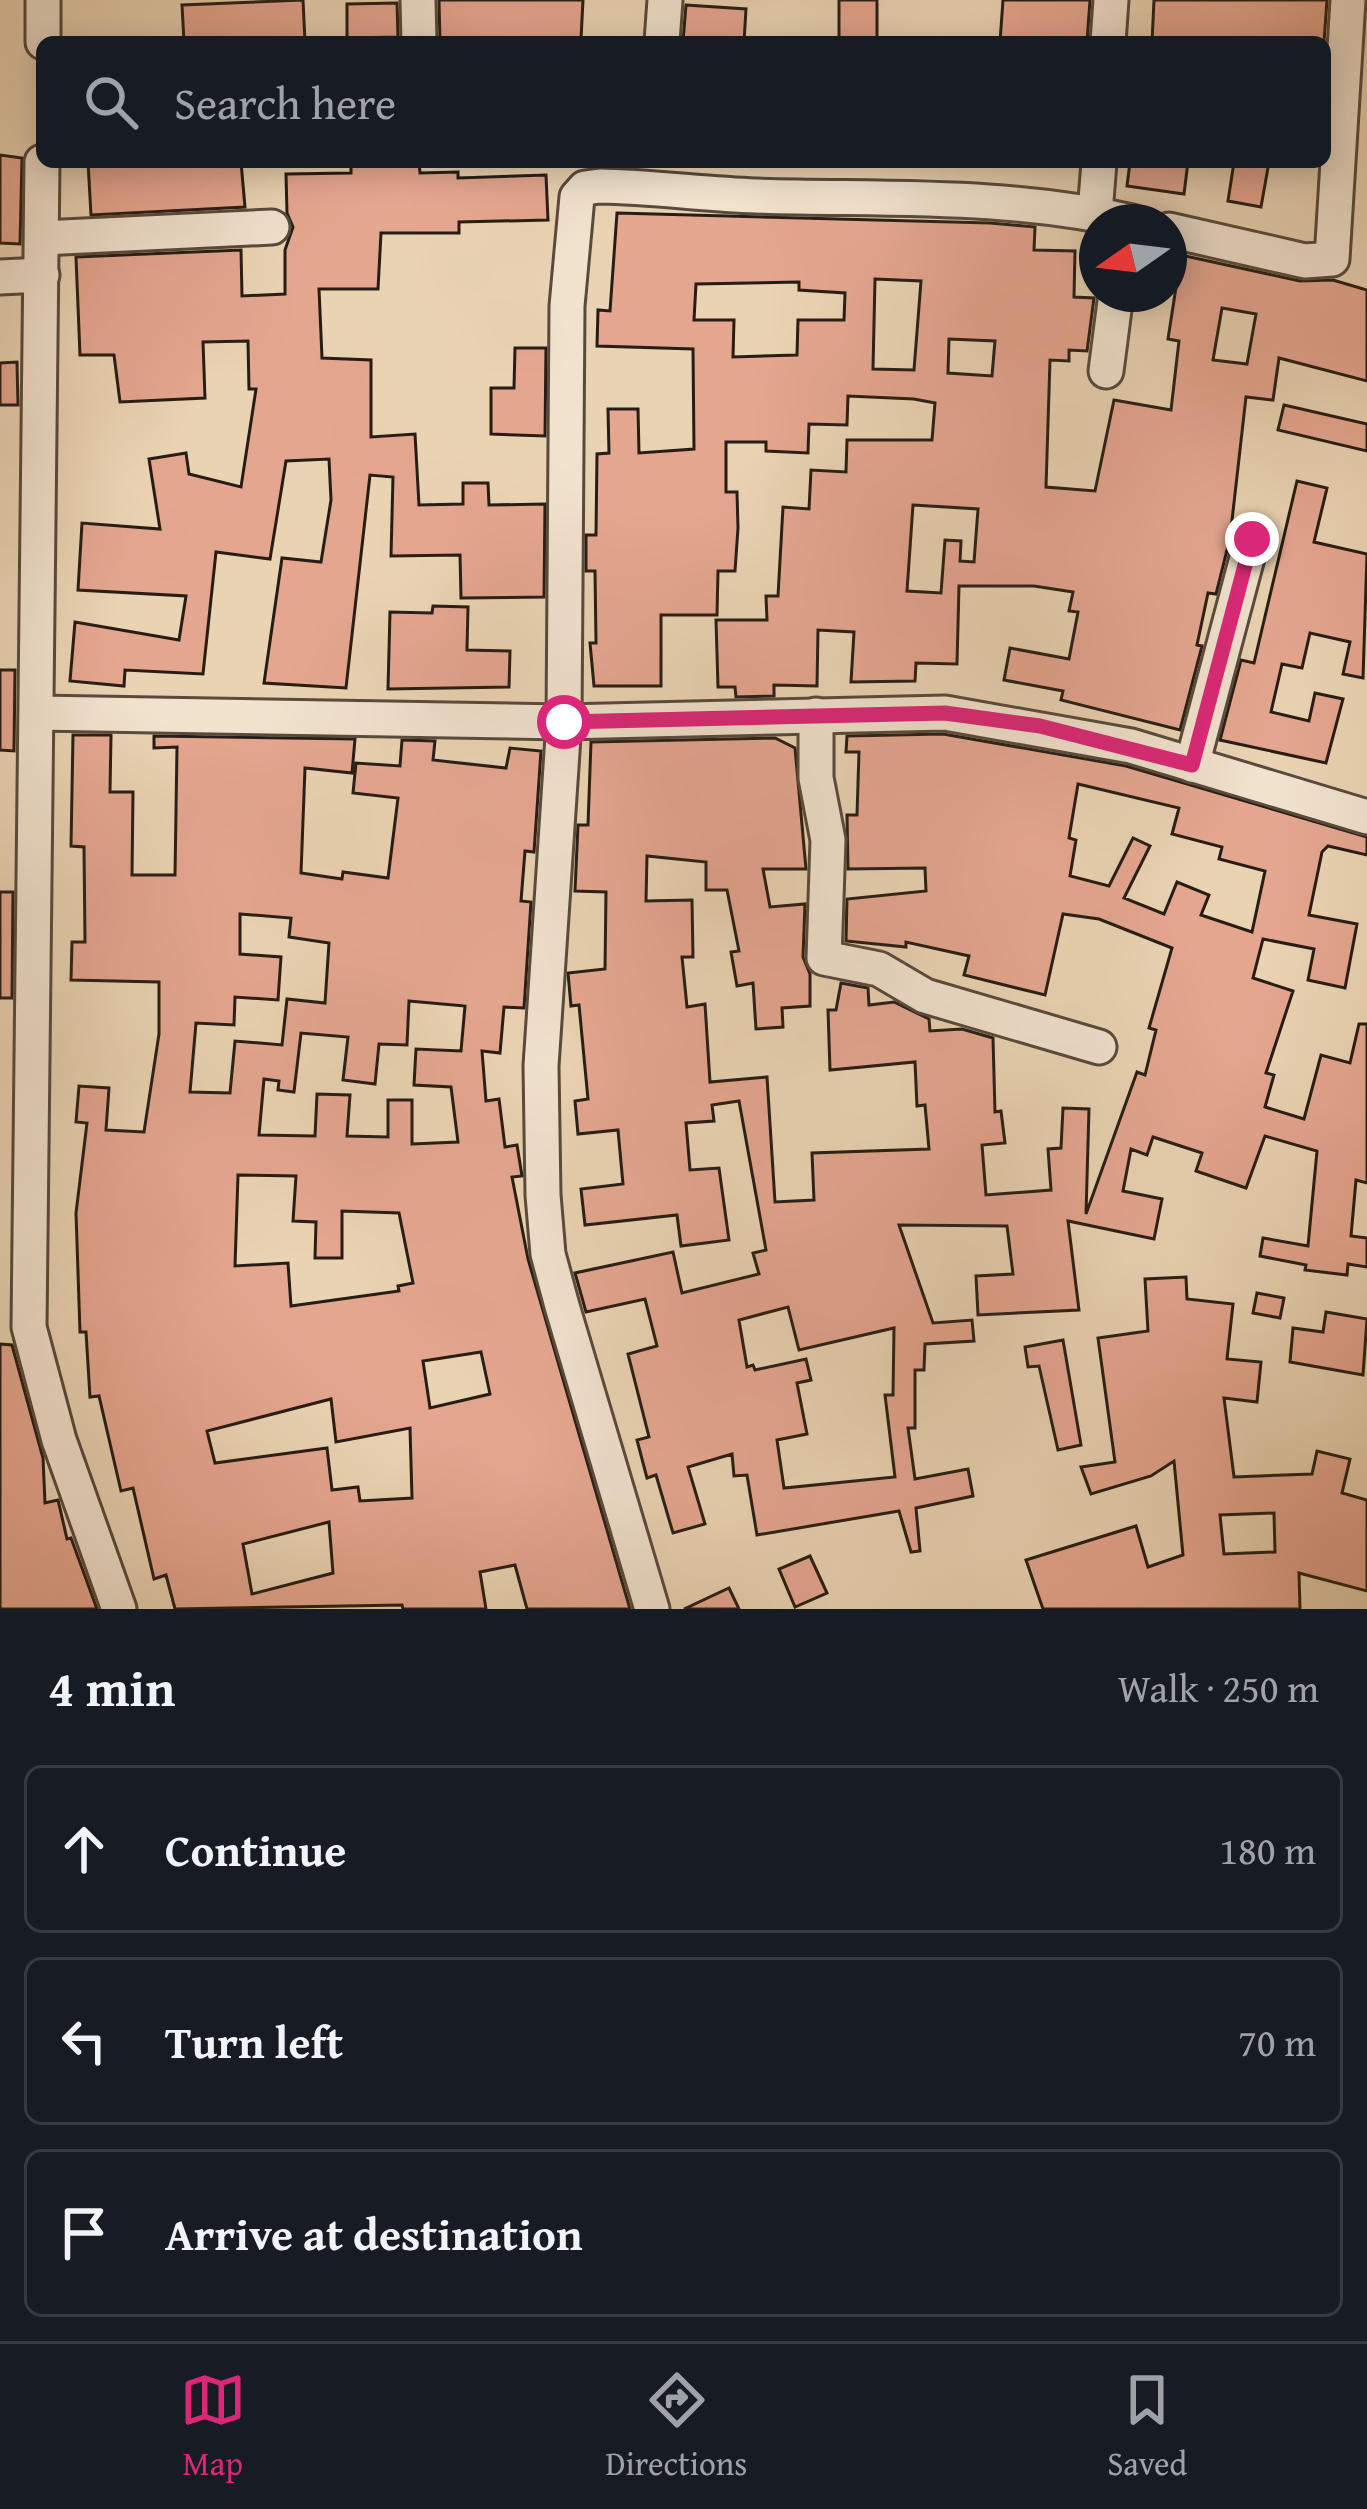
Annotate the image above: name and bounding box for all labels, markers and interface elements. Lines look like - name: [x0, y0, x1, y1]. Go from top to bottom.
- search box: [36, 36, 1331, 168]
- icon: search: [78, 69, 144, 135]
- text: Search here: [174, 70, 396, 135]
- north arrow: [1079, 204, 1187, 312]
- route end: [1225, 512, 1279, 566]
- route start: [537, 695, 591, 749]
- text: 4 min: [48, 1650, 175, 1725]
- text: Walk · 250 m: [1118, 1659, 1319, 1716]
- icon: ahead: [51, 1816, 117, 1882]
- text: Continue: [165, 1817, 346, 1882]
- text: 180 m: [1219, 1821, 1316, 1878]
- icon: left: [51, 2008, 117, 2074]
- text: Turn left: [165, 2009, 343, 2074]
- text: 70 m: [1238, 2013, 1316, 2070]
- icon: arrive: [51, 2200, 117, 2266]
- text: Arrive at destination: [165, 2201, 583, 2266]
- tab: Map: [180, 2367, 246, 2487]
- tab: Directions: [606, 2367, 747, 2487]
- tab: Saved: [1107, 2367, 1187, 2487]

